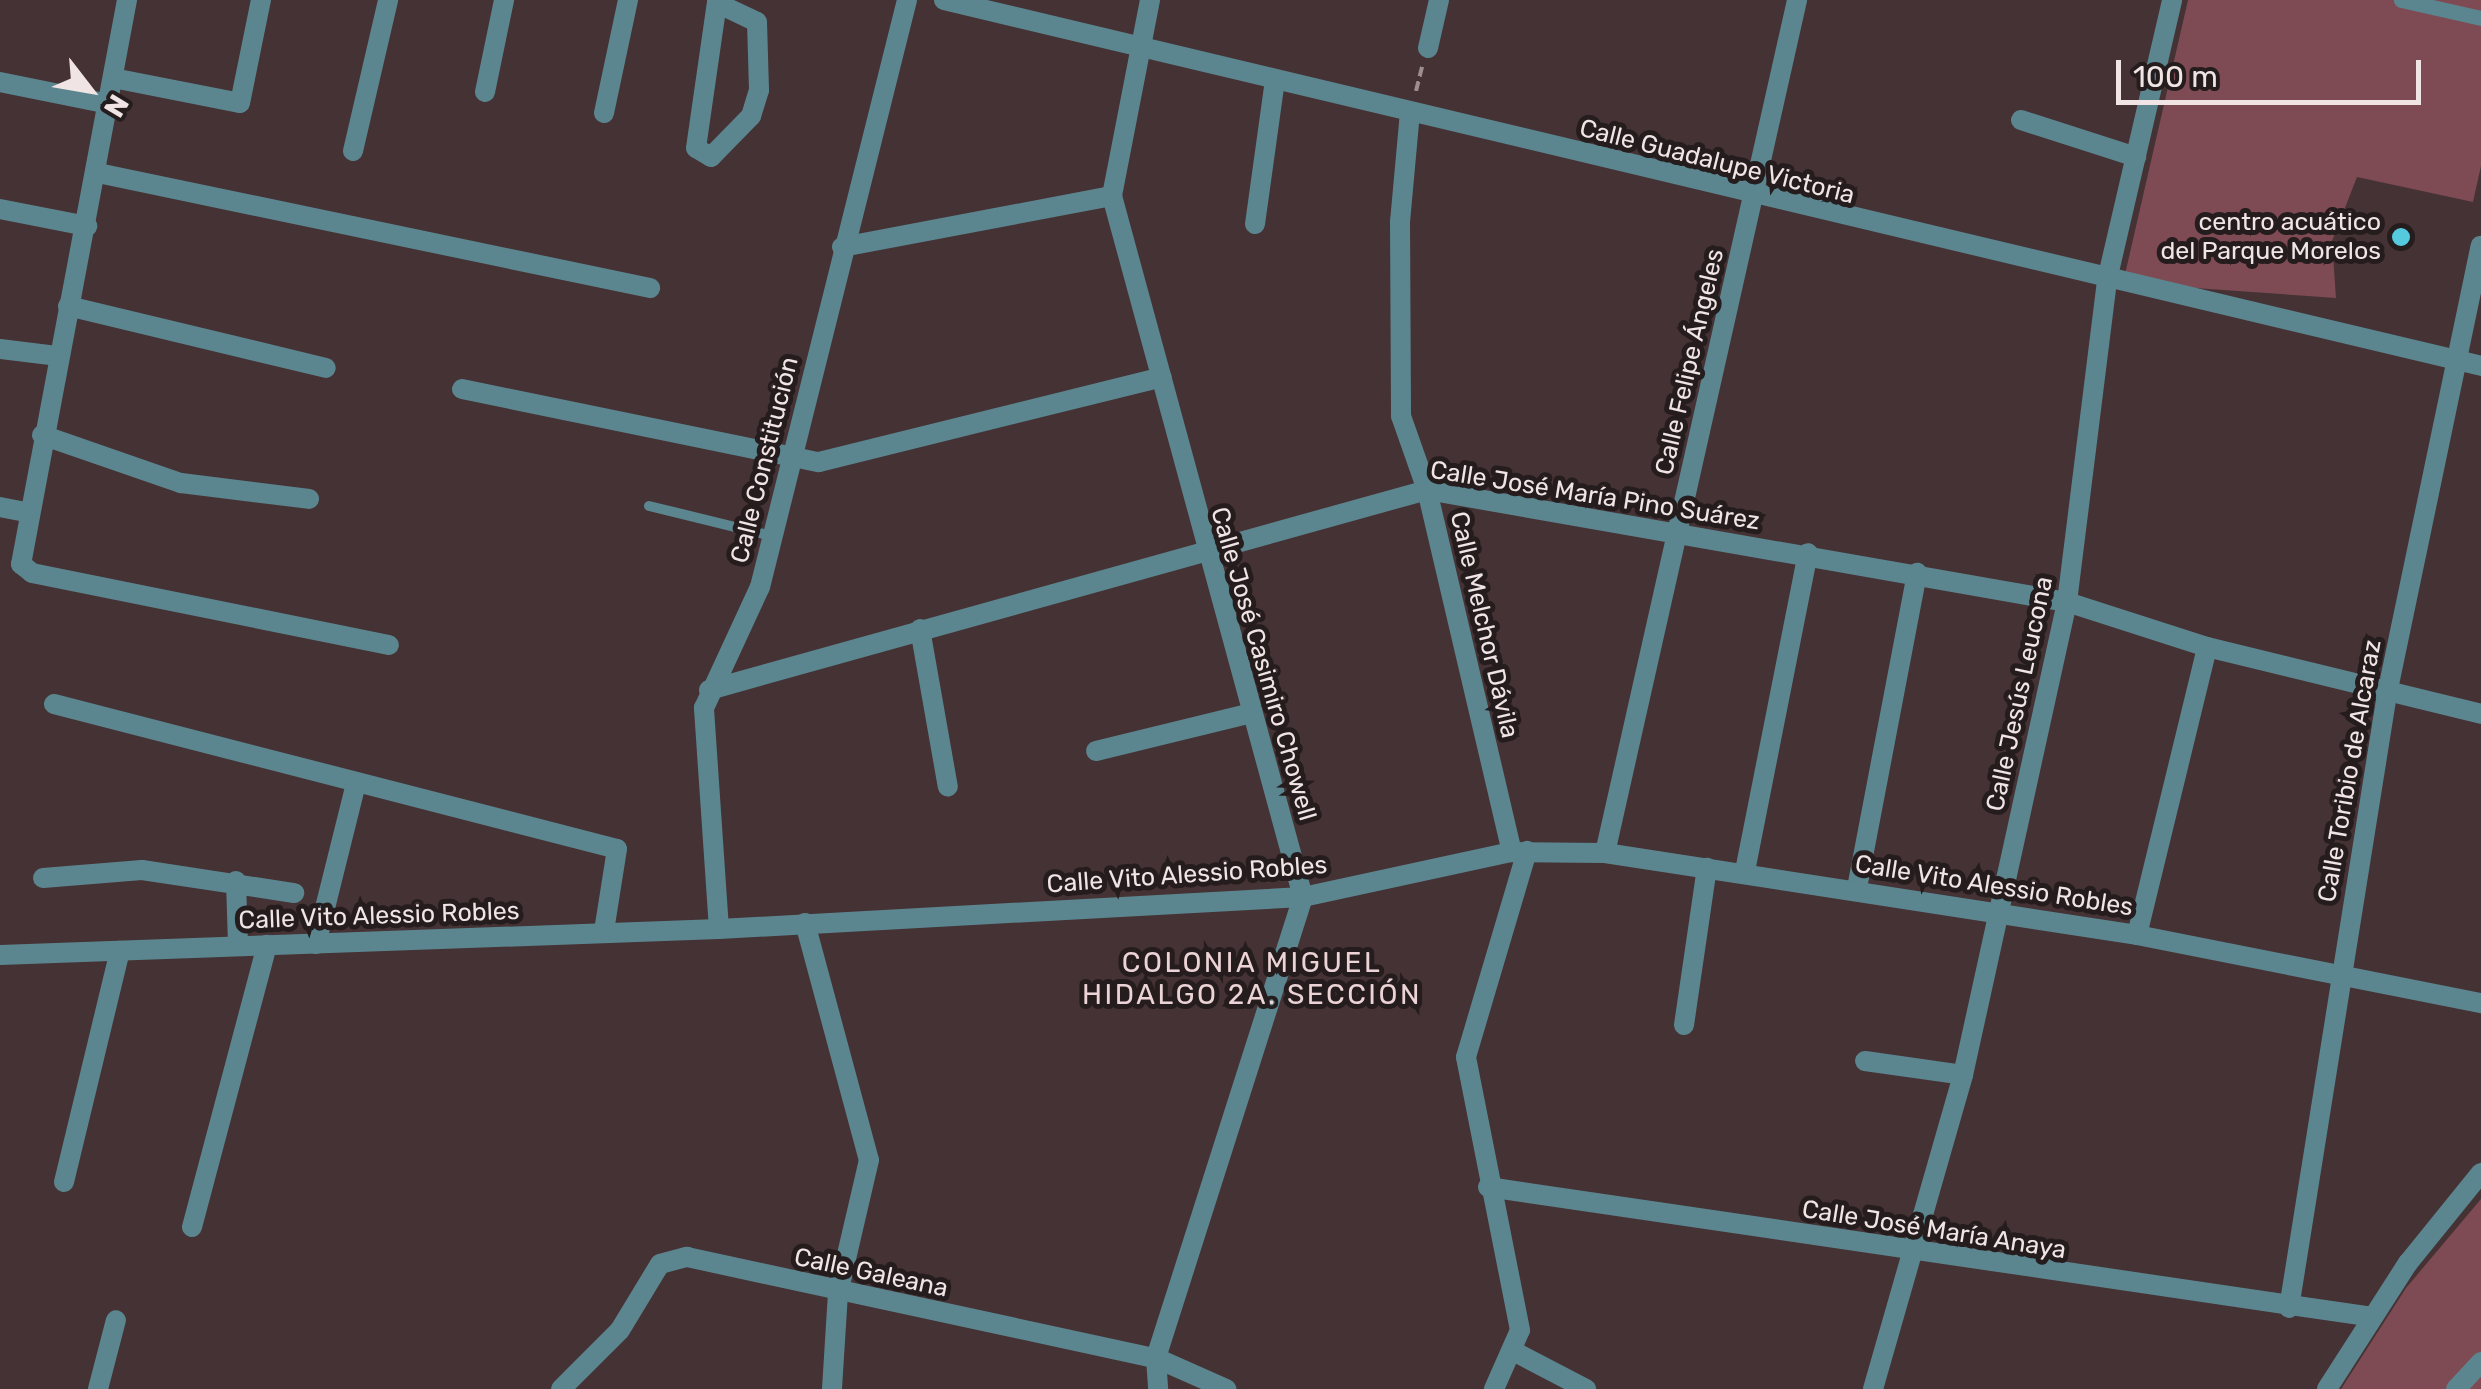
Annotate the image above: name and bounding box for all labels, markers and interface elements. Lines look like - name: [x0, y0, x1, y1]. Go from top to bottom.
- north arrow: [40, 40, 140, 140]
- scale bar: [2121, 40, 2426, 102]
- text: 100 m: [2133, 59, 2218, 95]
- text: N: [97, 89, 135, 123]
- street label: Calle Guadalupe Victoria: [1576, 113, 1858, 211]
- place label: centro acuático del Parque Morelos: [2160, 208, 2381, 267]
- marker: centro acuático del Parque Morelos: [2390, 226, 2412, 248]
- street label: Calle Felipe Ángeles: [1649, 246, 1731, 478]
- street label: Calle Constitución: [725, 354, 805, 566]
- street label: Calle José María Pino Suárez: [1428, 455, 1762, 537]
- street label: Calle José Casimiro Chowell: [1204, 504, 1322, 824]
- street label: Calle Melchor Dávila: [1443, 509, 1525, 741]
- street label: Calle Jesús Leucona: [1980, 574, 2060, 814]
- street label: Calle Toribio de Alcaraz: [2312, 637, 2388, 905]
- street label: Calle Vito Alessio Robles: [1852, 849, 2136, 923]
- street label: Calle Vito Alessio Robles: [1045, 850, 1329, 900]
- street label: Calle Vito Alessio Robles: [237, 896, 521, 936]
- district label: COLONIA MIGUEL HIDALGO 2A. SECCIÓN: [1082, 946, 1422, 1012]
- street label: Calle José María Anaya: [1800, 1194, 2068, 1266]
- street label: Calle Galeana: [791, 1242, 951, 1304]

